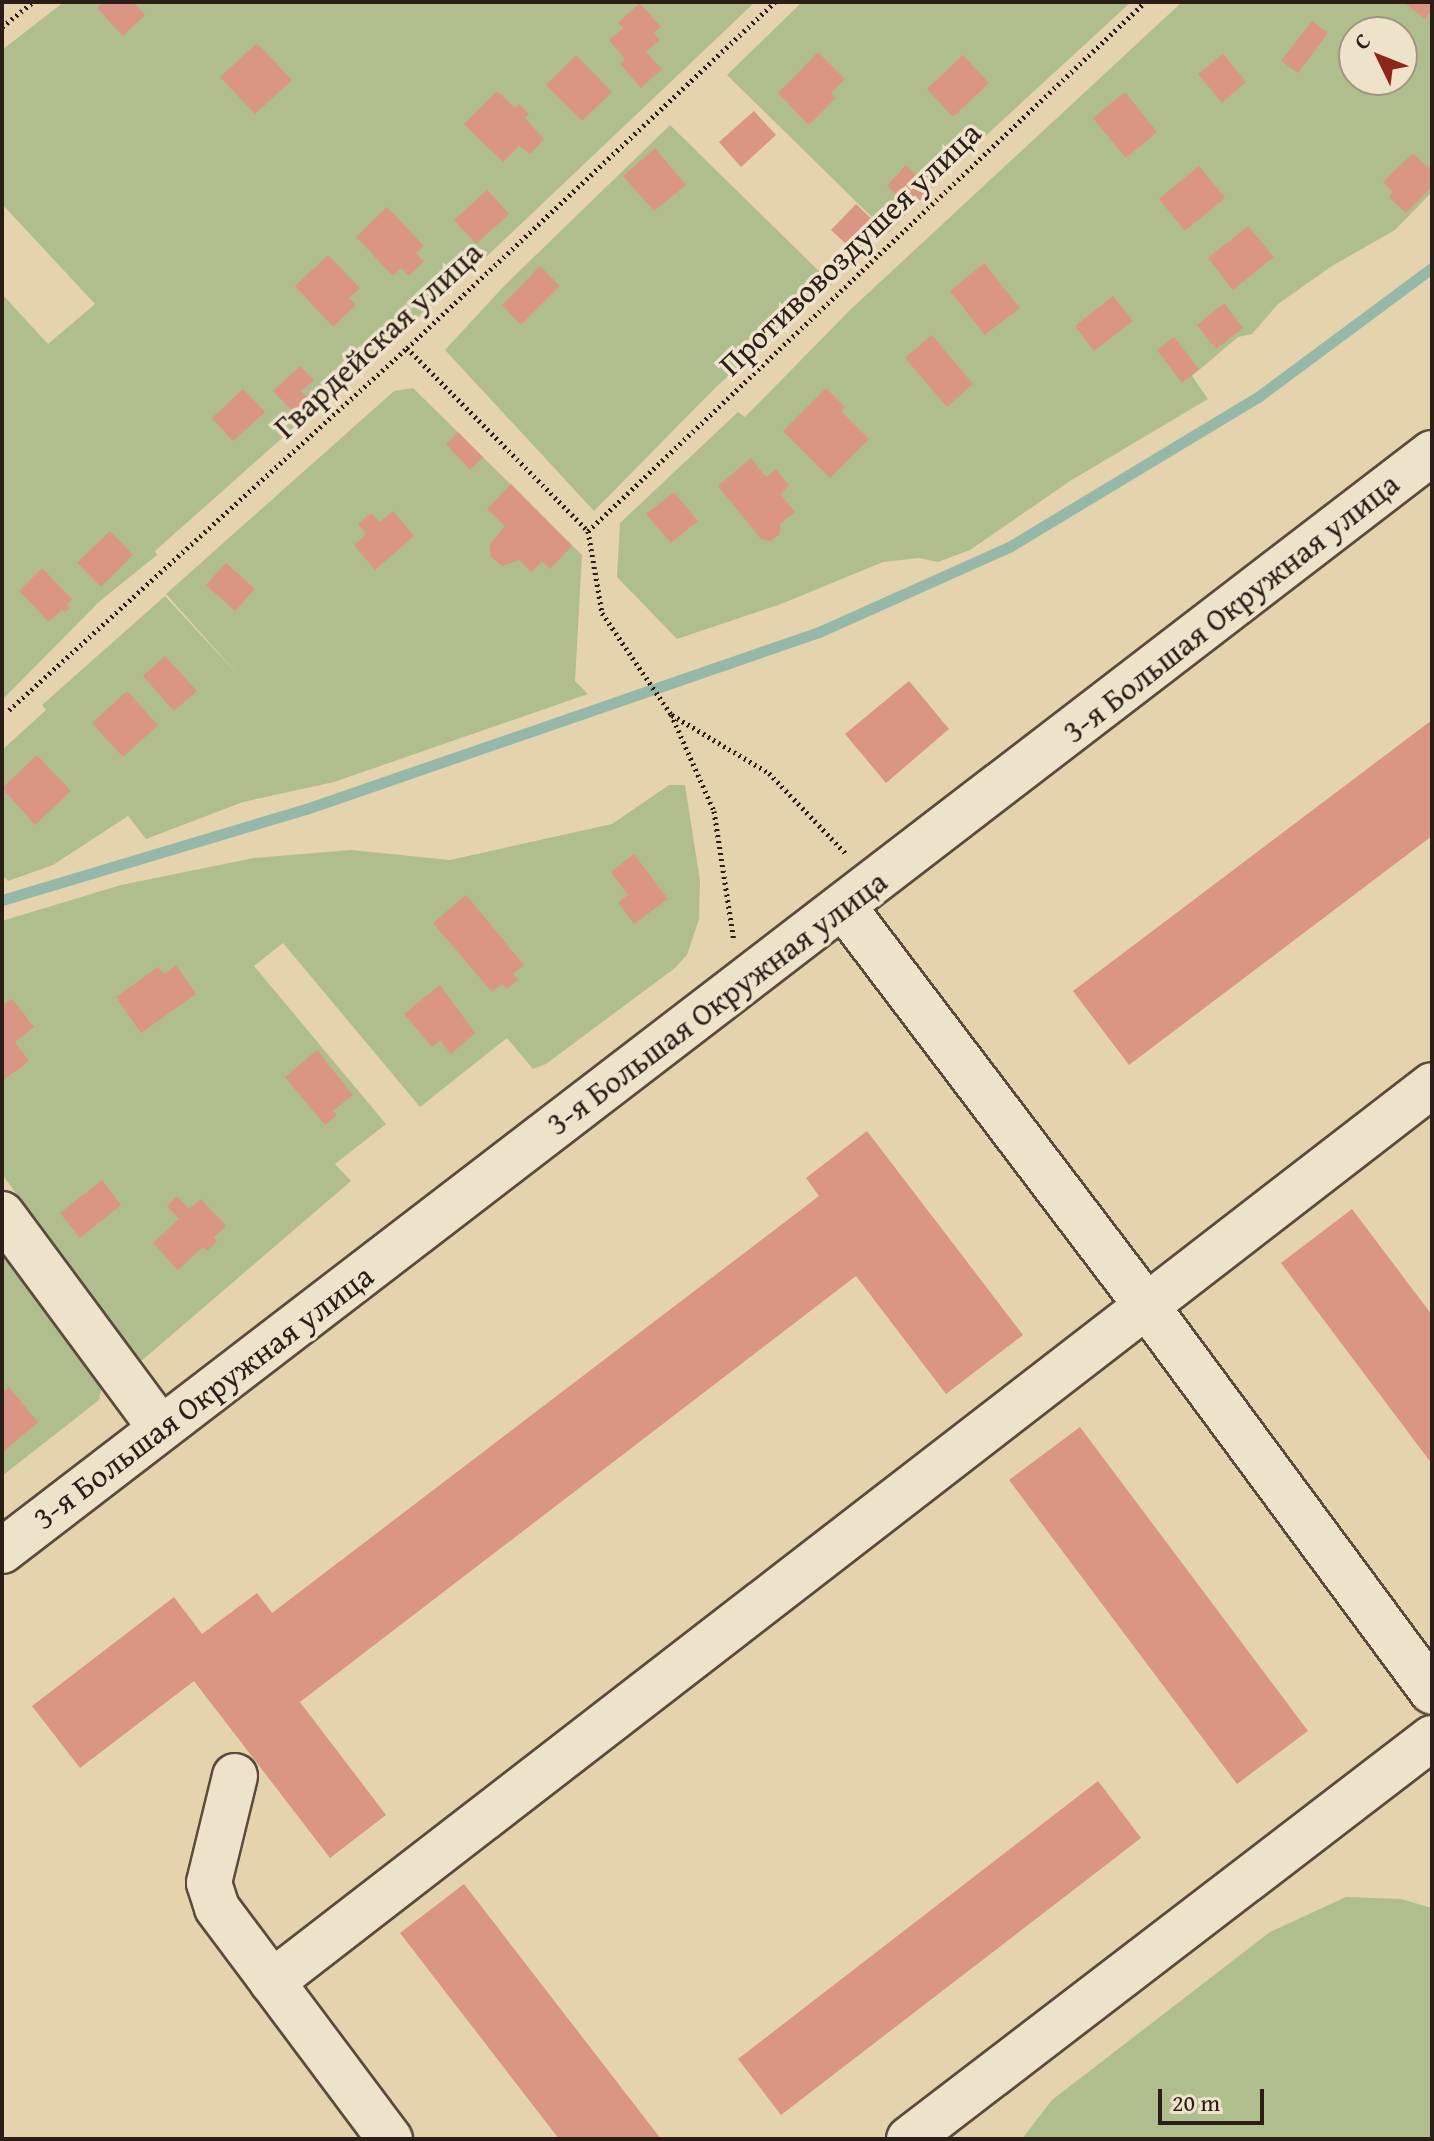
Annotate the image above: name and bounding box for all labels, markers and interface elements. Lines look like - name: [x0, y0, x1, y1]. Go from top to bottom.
- north arrow: [1338, 16, 1418, 96]
- text: С: [1346, 26, 1378, 56]
- street label: Противовоздушея улица: [711, 114, 989, 384]
- street label: Гвардейская улица: [266, 234, 490, 446]
- street label: 3-я Большая Окружная улица: [1055, 465, 1407, 751]
- street label: 3-я Большая Окружная улица: [539, 862, 895, 1144]
- street label: 3-я Большая Окружная улица: [25, 1256, 381, 1538]
- scale bar: [1162, 2073, 1268, 2123]
- text: 20 m: [1172, 2085, 1220, 2120]

